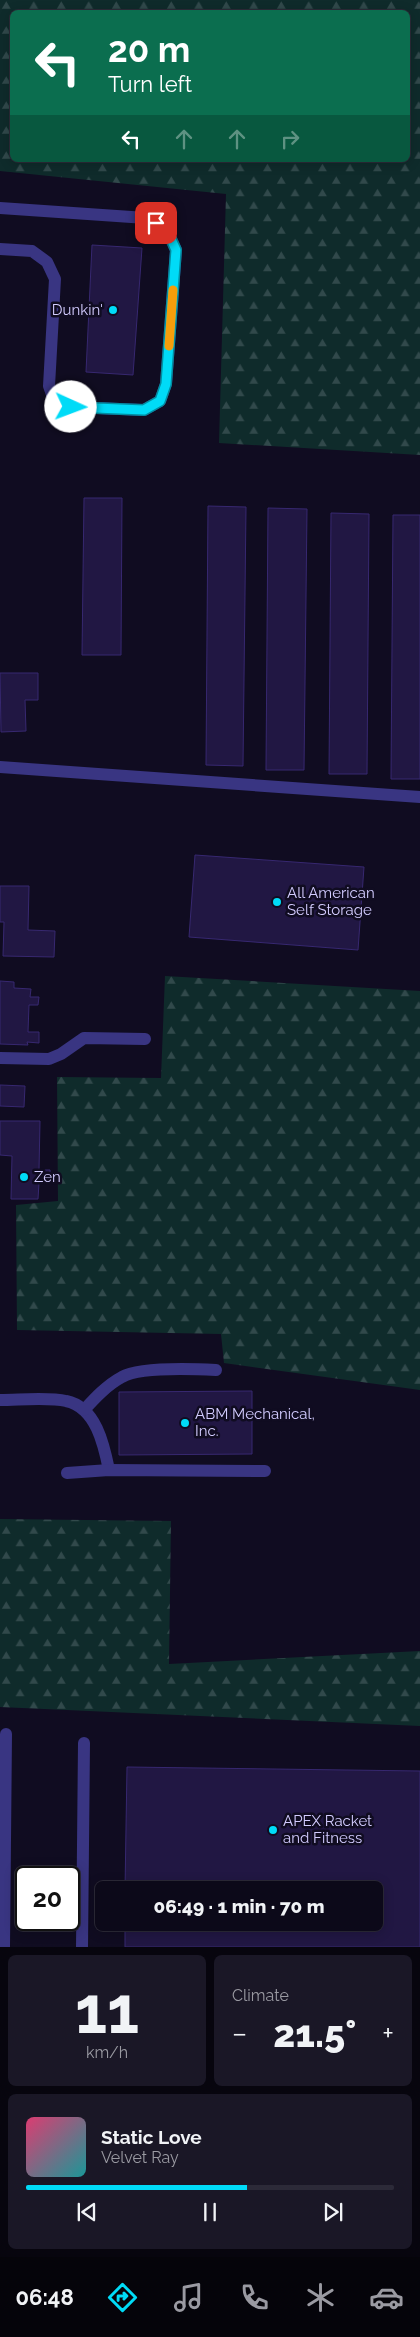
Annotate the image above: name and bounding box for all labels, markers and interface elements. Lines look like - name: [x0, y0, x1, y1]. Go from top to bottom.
- text: 20 m: [108, 29, 190, 70]
- icon: left: [25, 30, 90, 95]
- text: Turn left: [108, 71, 192, 97]
- icon: left: [117, 125, 145, 153]
- icon: ahead: [170, 125, 198, 153]
- icon: ahead: [223, 125, 251, 153]
- icon: right: [276, 125, 304, 153]
- pin: [135, 202, 177, 244]
- icon: arrive: [142, 209, 170, 237]
- place label: Dunkin': [52, 301, 103, 319]
- marker: Dunkin': [107, 304, 119, 316]
- position arrow: [44, 380, 96, 432]
- place label: All American Self Storage: [287, 884, 375, 919]
- marker: All American Self Storage: [271, 896, 283, 908]
- place label: Zen: [34, 1168, 61, 1186]
- marker: Zen: [18, 1171, 30, 1183]
- place label: ABM Mechanical, Inc.: [195, 1405, 315, 1440]
- marker: ABM Mechanical, Inc.: [179, 1417, 191, 1429]
- place label: APEX Racket and Fitness: [283, 1812, 372, 1847]
- marker: APEX Racket and Fitness: [267, 1824, 279, 1836]
- speed limit sign: 20: [15, 1866, 80, 1931]
- text: 06:49 · 1 min · 70 m: [154, 1895, 324, 1917]
- text: 11: [75, 1972, 139, 2048]
- text: Climate: [232, 1986, 289, 2005]
- text: 21.5°: [273, 2011, 356, 2056]
- text: −: [232, 2017, 247, 2050]
- text: +: [382, 2017, 394, 2050]
- text: km/h: [86, 2043, 128, 2062]
- text: Static Love: [101, 2126, 202, 2148]
- text: Velvet Ray: [101, 2148, 179, 2167]
- icon: previous: [73, 2198, 101, 2226]
- icon: pause: [196, 2198, 224, 2226]
- icon: next: [319, 2198, 347, 2226]
- icon: directions: [105, 2280, 140, 2315]
- icon: music: [171, 2280, 206, 2315]
- icon: phone: [237, 2280, 272, 2315]
- icon: climate: [303, 2280, 338, 2315]
- icon: car: [369, 2280, 404, 2315]
- text: 06:48: [16, 2284, 74, 2310]

